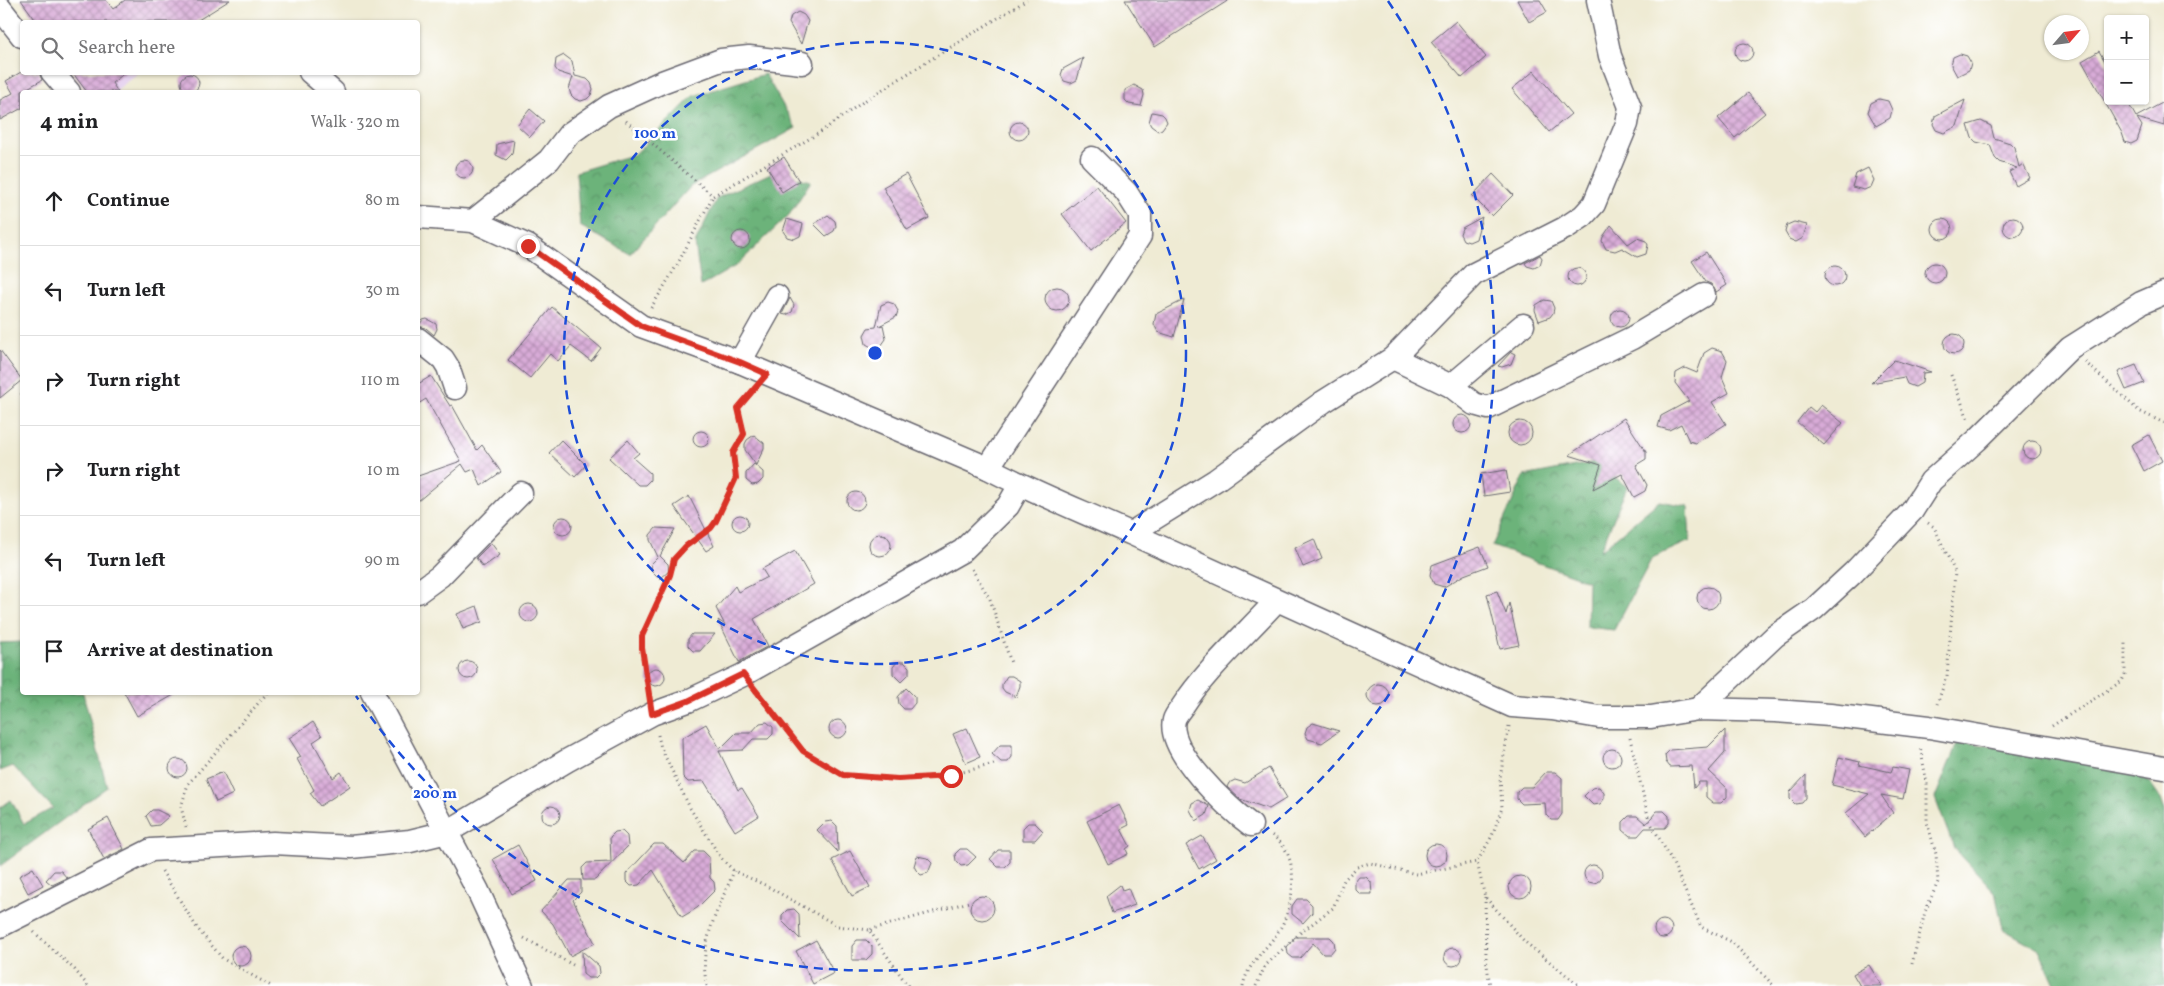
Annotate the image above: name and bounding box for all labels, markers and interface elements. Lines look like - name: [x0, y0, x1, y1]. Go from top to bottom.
- north arrow: [2044, 15, 2089, 60]
- map controls: [2104, 15, 2149, 105]
- button: +: [2104, 15, 2149, 60]
- search box: [20, 20, 420, 75]
- icon: search: [38, 34, 66, 62]
- text: Search here: [78, 35, 175, 61]
- button: −: [2104, 60, 2149, 105]
- text: 4 min: [40, 108, 99, 137]
- text: Walk · 320 m: [310, 112, 400, 134]
- text: 100 m: [634, 124, 677, 145]
- icon: ahead: [40, 187, 68, 215]
- text: Continue: [87, 188, 170, 214]
- text: 80 m: [365, 190, 400, 212]
- route end: [517, 235, 540, 258]
- icon: left: [40, 277, 68, 305]
- text: Turn left: [87, 278, 166, 304]
- text: 30 m: [365, 280, 400, 302]
- centre of rings: [866, 344, 884, 362]
- icon: right: [40, 367, 68, 395]
- text: Turn right: [87, 368, 180, 394]
- text: 110 m: [361, 370, 400, 392]
- icon: right: [40, 457, 68, 485]
- text: Turn right: [87, 458, 180, 484]
- text: 10 m: [367, 460, 400, 482]
- icon: left: [40, 547, 68, 575]
- text: Turn left: [87, 548, 166, 574]
- text: 90 m: [364, 550, 400, 572]
- icon: arrive: [40, 637, 68, 665]
- text: Arrive at destination: [87, 638, 273, 664]
- route start: [940, 765, 963, 788]
- text: 200 m: [413, 784, 457, 805]

